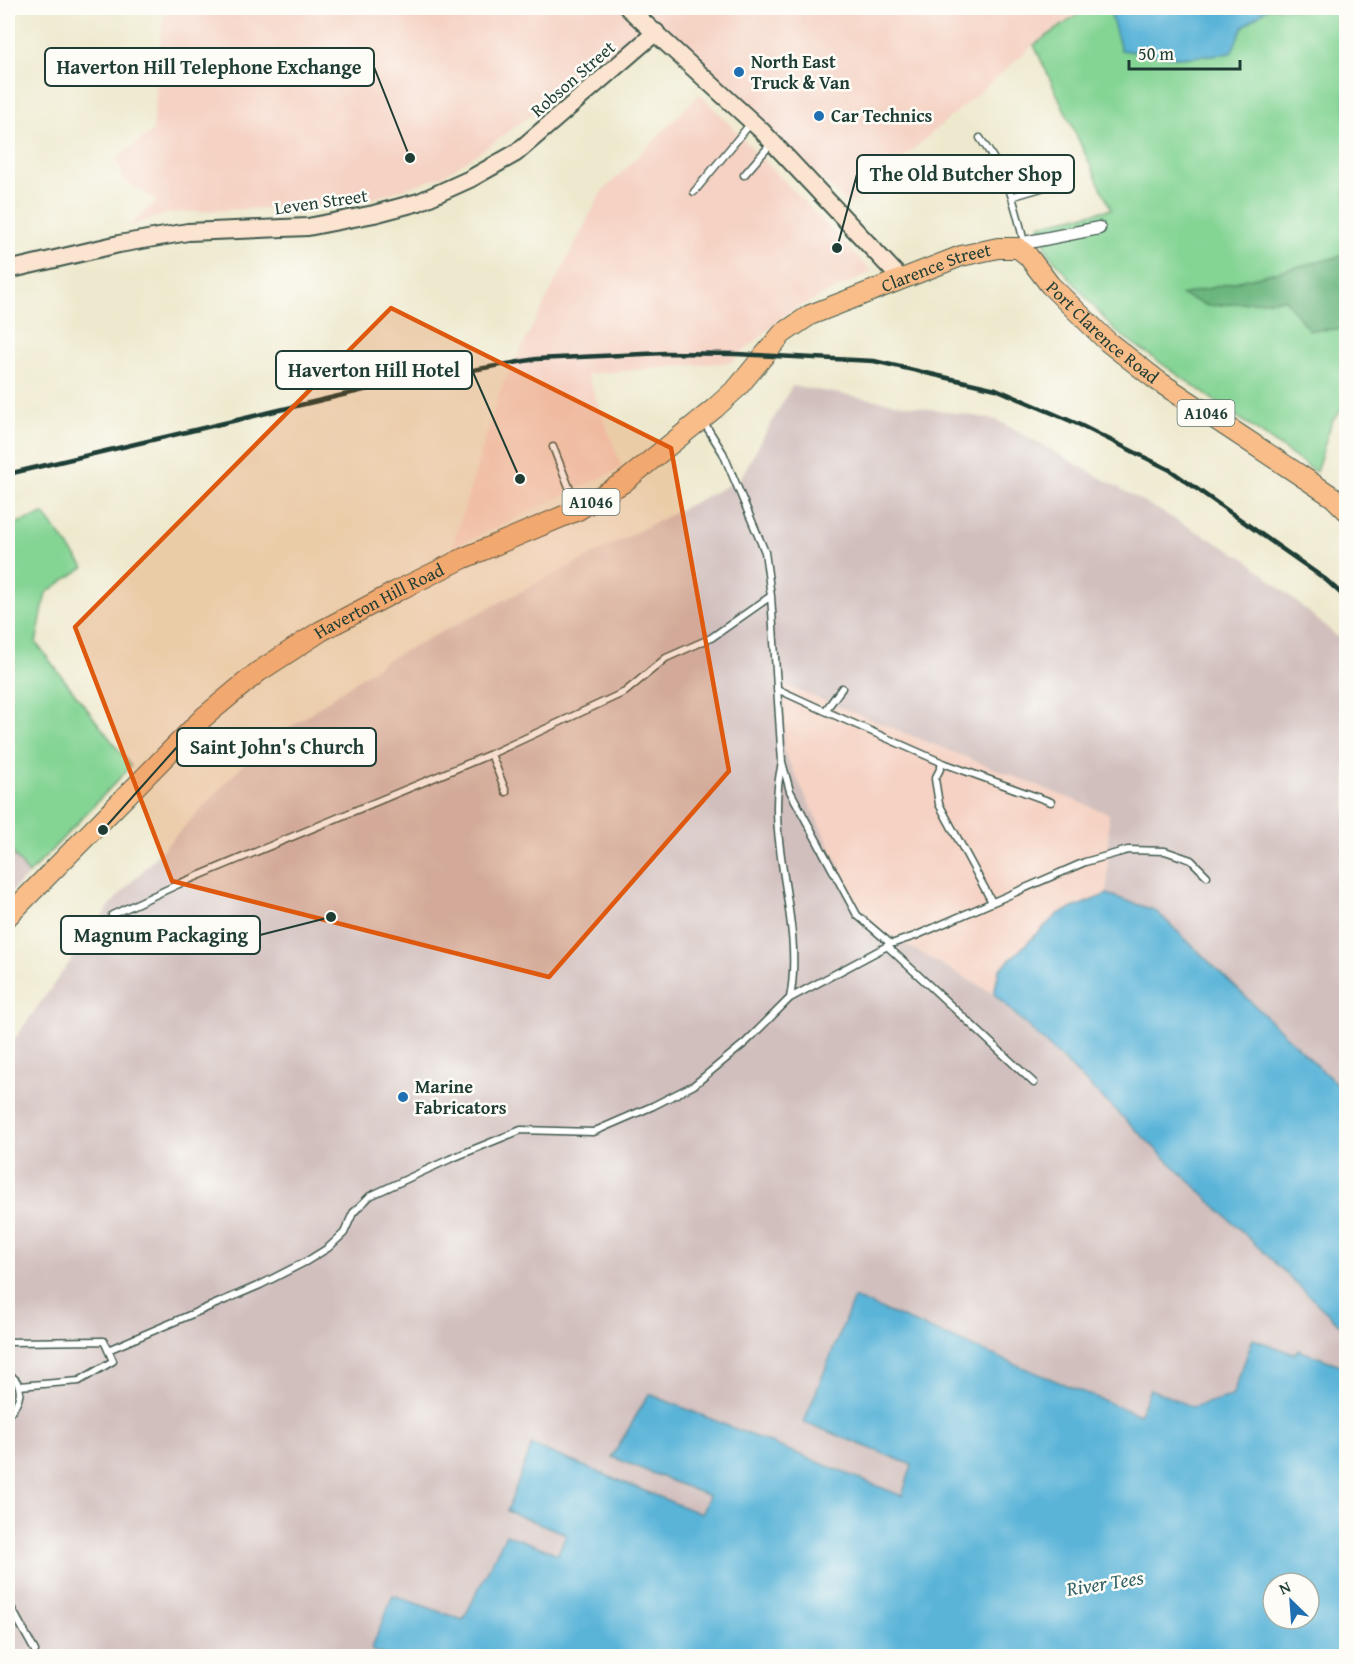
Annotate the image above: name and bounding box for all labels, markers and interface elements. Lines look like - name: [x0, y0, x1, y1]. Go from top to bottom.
- scale bar: [1129, 33, 1240, 71]
- street label: Robson Street: [524, 34, 622, 123]
- text: 50 m: [1138, 40, 1174, 67]
- callout: Haverton Hill Telephone Exchange: [45, 48, 374, 86]
- place label: North East Truck & Van: [751, 48, 850, 96]
- text: Haverton Hill Telephone Exchange: [56, 52, 362, 81]
- marker: North East Truck & Van: [732, 65, 746, 79]
- place label: Car Technics: [831, 102, 933, 129]
- marker: Car Technics: [812, 109, 826, 123]
- callout: The Old Butcher Shop: [857, 155, 1074, 193]
- text: The Old Butcher Shop: [870, 159, 1062, 188]
- street label: Leven Street: [273, 182, 370, 221]
- street label: Clarence Street: [877, 236, 994, 299]
- street label: Port Clarence Road: [1040, 274, 1165, 390]
- callout: Haverton Hill Hotel: [276, 351, 472, 389]
- text: Haverton Hill Hotel: [288, 355, 460, 384]
- road number: A1046: [1178, 400, 1234, 426]
- road number: A1046: [562, 489, 620, 515]
- street label: Haverton Hill Road: [308, 556, 449, 645]
- callout: Saint John's Church: [177, 728, 376, 766]
- text: Saint John's Church: [190, 732, 365, 761]
- callout: Magnum Packaging: [61, 916, 260, 954]
- text: Magnum Packaging: [74, 920, 249, 949]
- place label: Marine Fabricators: [415, 1073, 507, 1121]
- marker: Marine Fabricators: [396, 1090, 410, 1104]
- water label: River Tees: [1063, 1562, 1146, 1603]
- north arrow: [1261, 1571, 1321, 1631]
- text: N: [1275, 1574, 1295, 1601]

